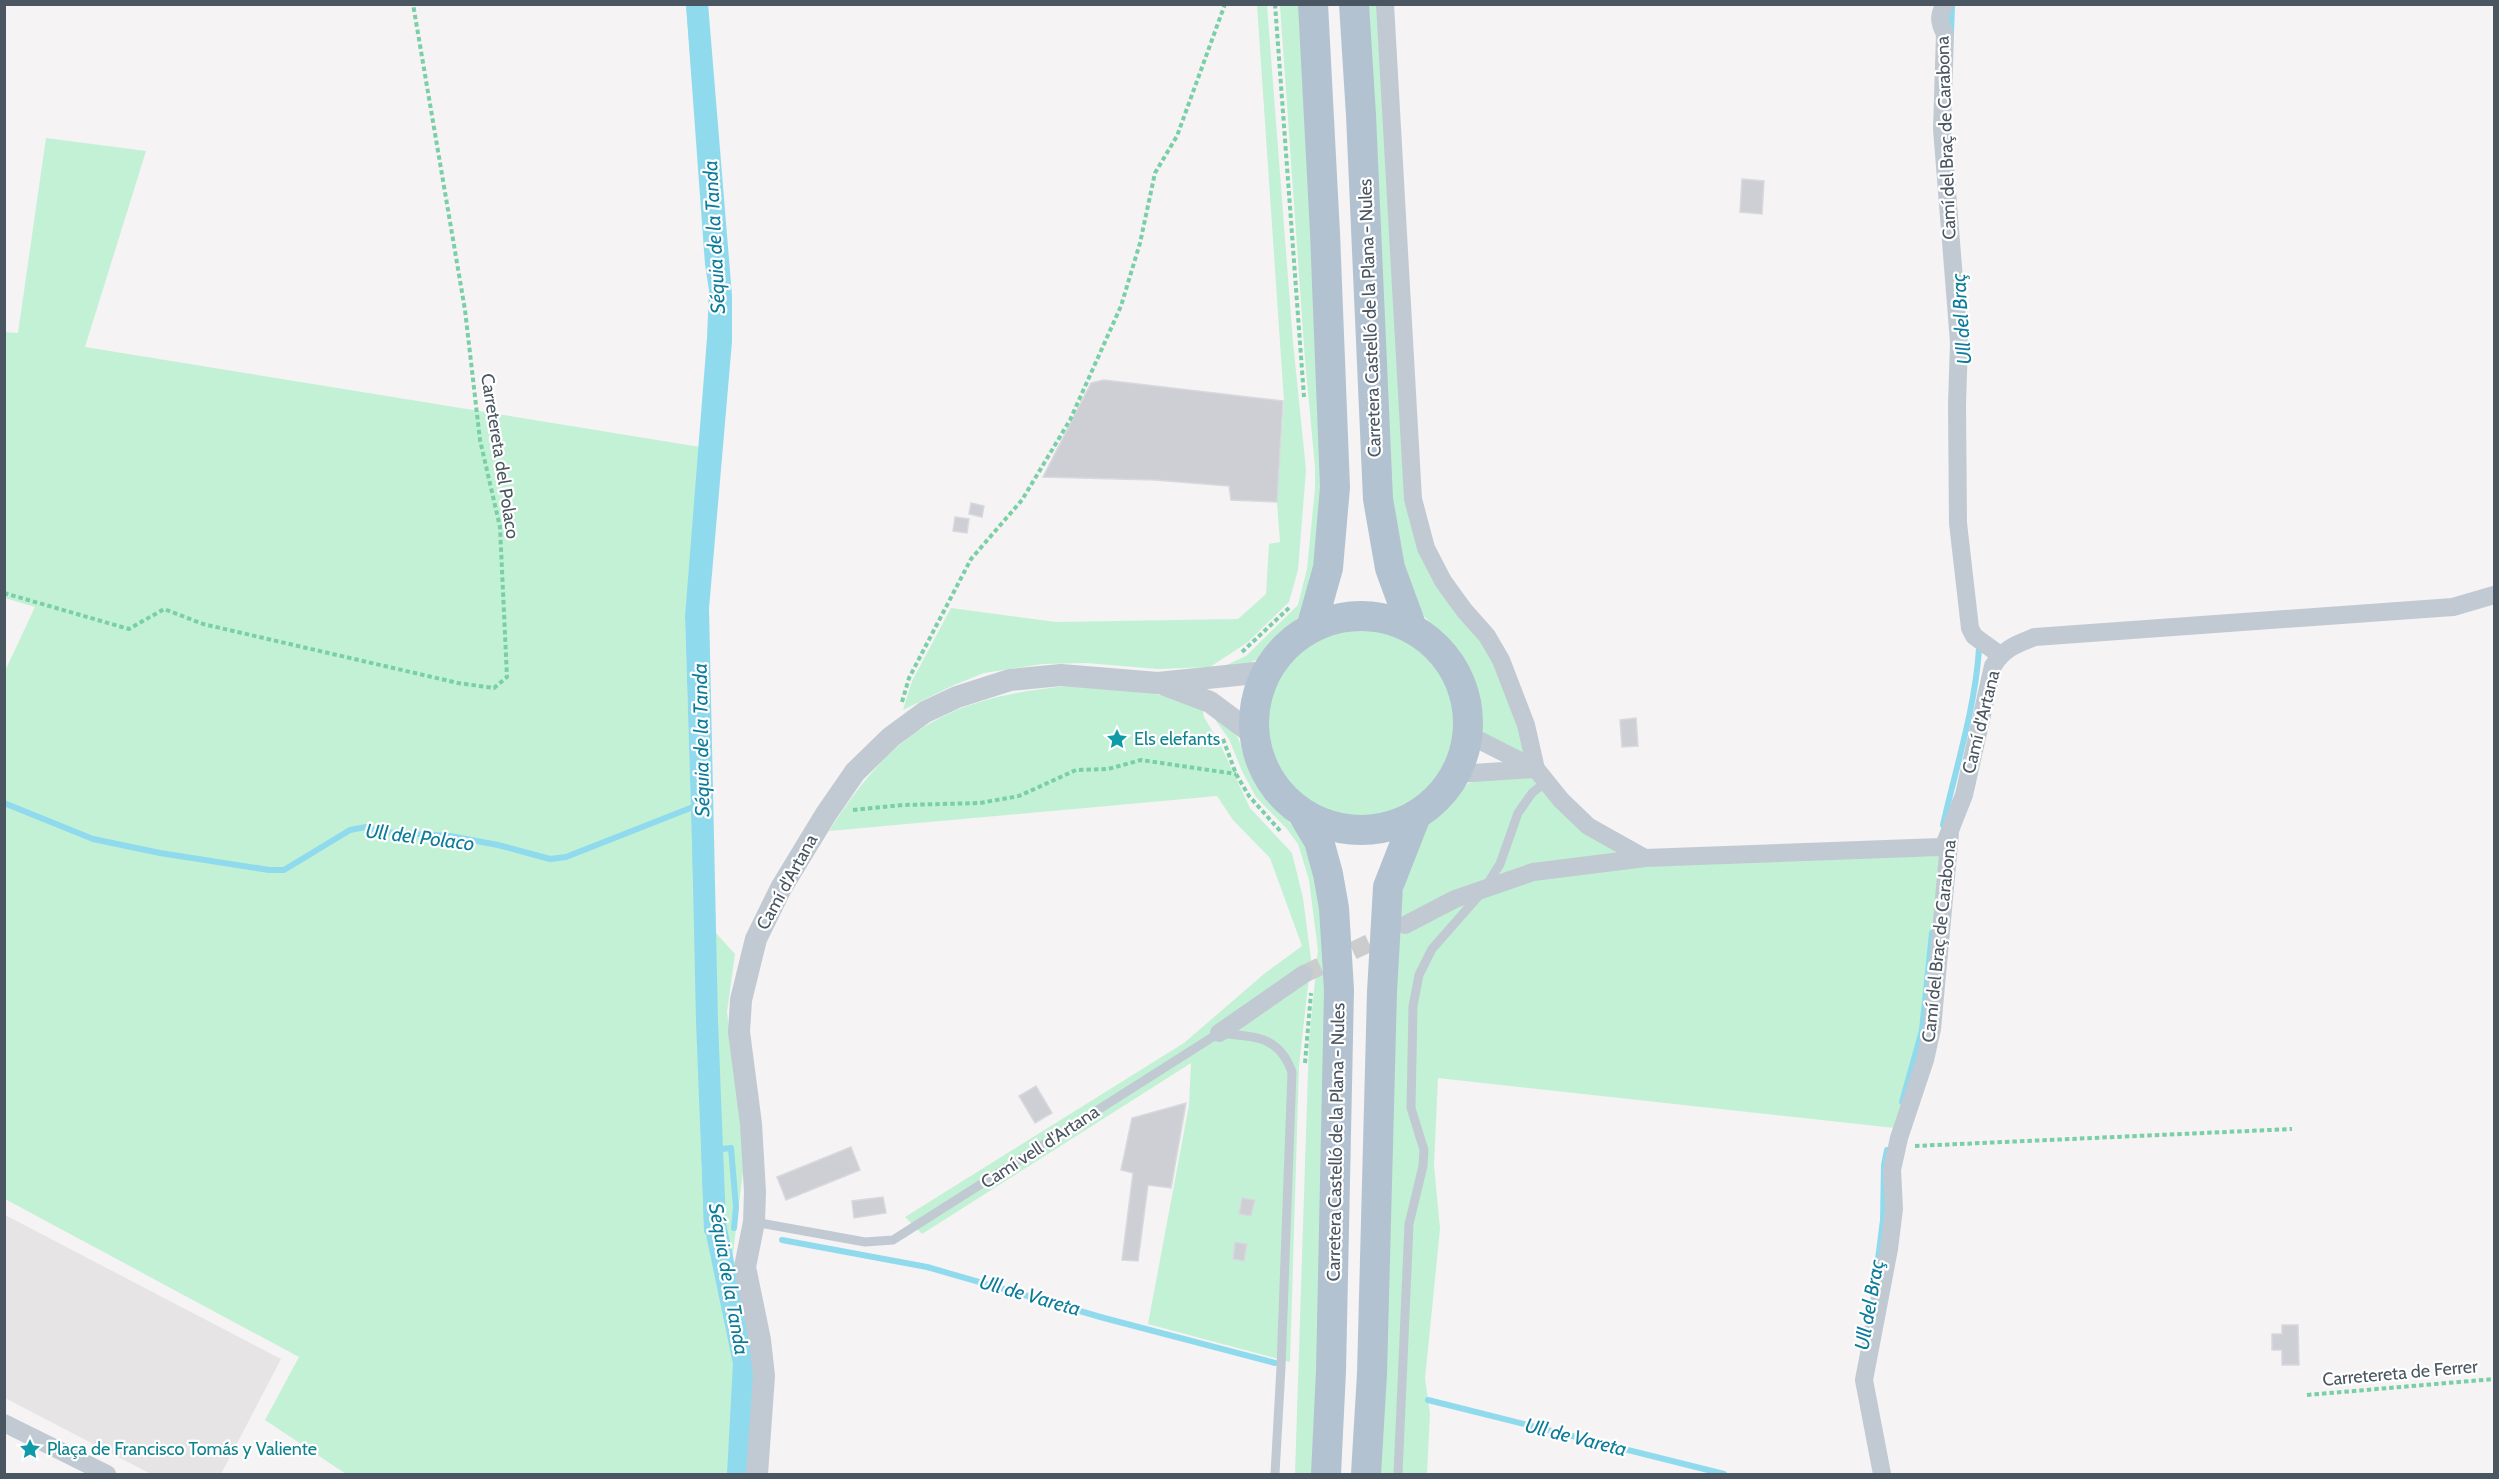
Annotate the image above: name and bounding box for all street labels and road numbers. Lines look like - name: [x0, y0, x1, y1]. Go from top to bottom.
- street label: Camí del Braç de Carabona: [1931, 35, 1961, 240]
- street label: Carretera Castelló de la Plana - Nules: [1354, 178, 1386, 458]
- street label: Carretereta del Polaco: [476, 372, 524, 540]
- street label: Camí d'Artana: [1958, 668, 2005, 776]
- street label: Camí d'Artana: [752, 830, 822, 934]
- street label: Camí del Braç de Carabona: [1917, 838, 1961, 1043]
- street label: Carretera Castelló de la Plana - Nules: [1323, 1002, 1349, 1282]
- street label: Camí vell d'Artana: [977, 1100, 1103, 1193]
- street label: Carretereta de Ferrer: [2321, 1355, 2479, 1391]

